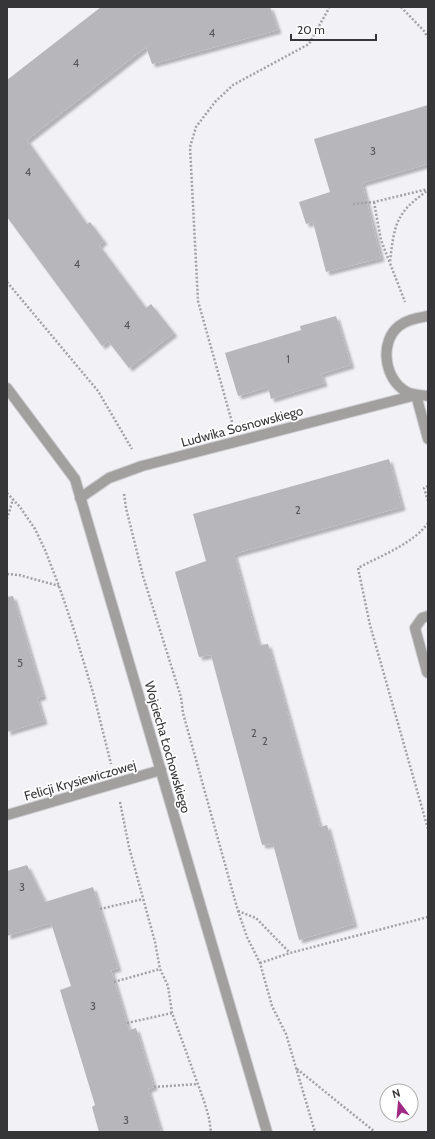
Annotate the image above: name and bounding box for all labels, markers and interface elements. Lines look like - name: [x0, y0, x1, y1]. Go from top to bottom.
- scale bar: [291, 16, 376, 42]
- text: 20 m: [297, 22, 325, 37]
- house number: 4: [209, 26, 216, 40]
- house number: 4: [73, 56, 80, 70]
- house number: 3: [370, 144, 376, 158]
- house number: 4: [25, 165, 32, 179]
- house number: 4: [74, 257, 81, 271]
- house number: 4: [124, 318, 131, 332]
- house number: 1: [286, 352, 290, 366]
- street label: Ludwika Sosnowskiego: [179, 402, 305, 450]
- house number: 2: [295, 503, 301, 517]
- house number: 5: [17, 656, 23, 670]
- street label: Wojciecha Łochowskiego: [141, 679, 195, 815]
- house number: 2: [251, 726, 257, 740]
- house number: 2: [262, 734, 268, 748]
- street label: Felicji Krysiewiczowej: [22, 756, 138, 805]
- house number: 3: [19, 880, 25, 894]
- house number: 3: [90, 999, 96, 1013]
- north arrow: [379, 1083, 419, 1123]
- text: N: [391, 1086, 402, 1101]
- house number: 3: [123, 1113, 129, 1127]

